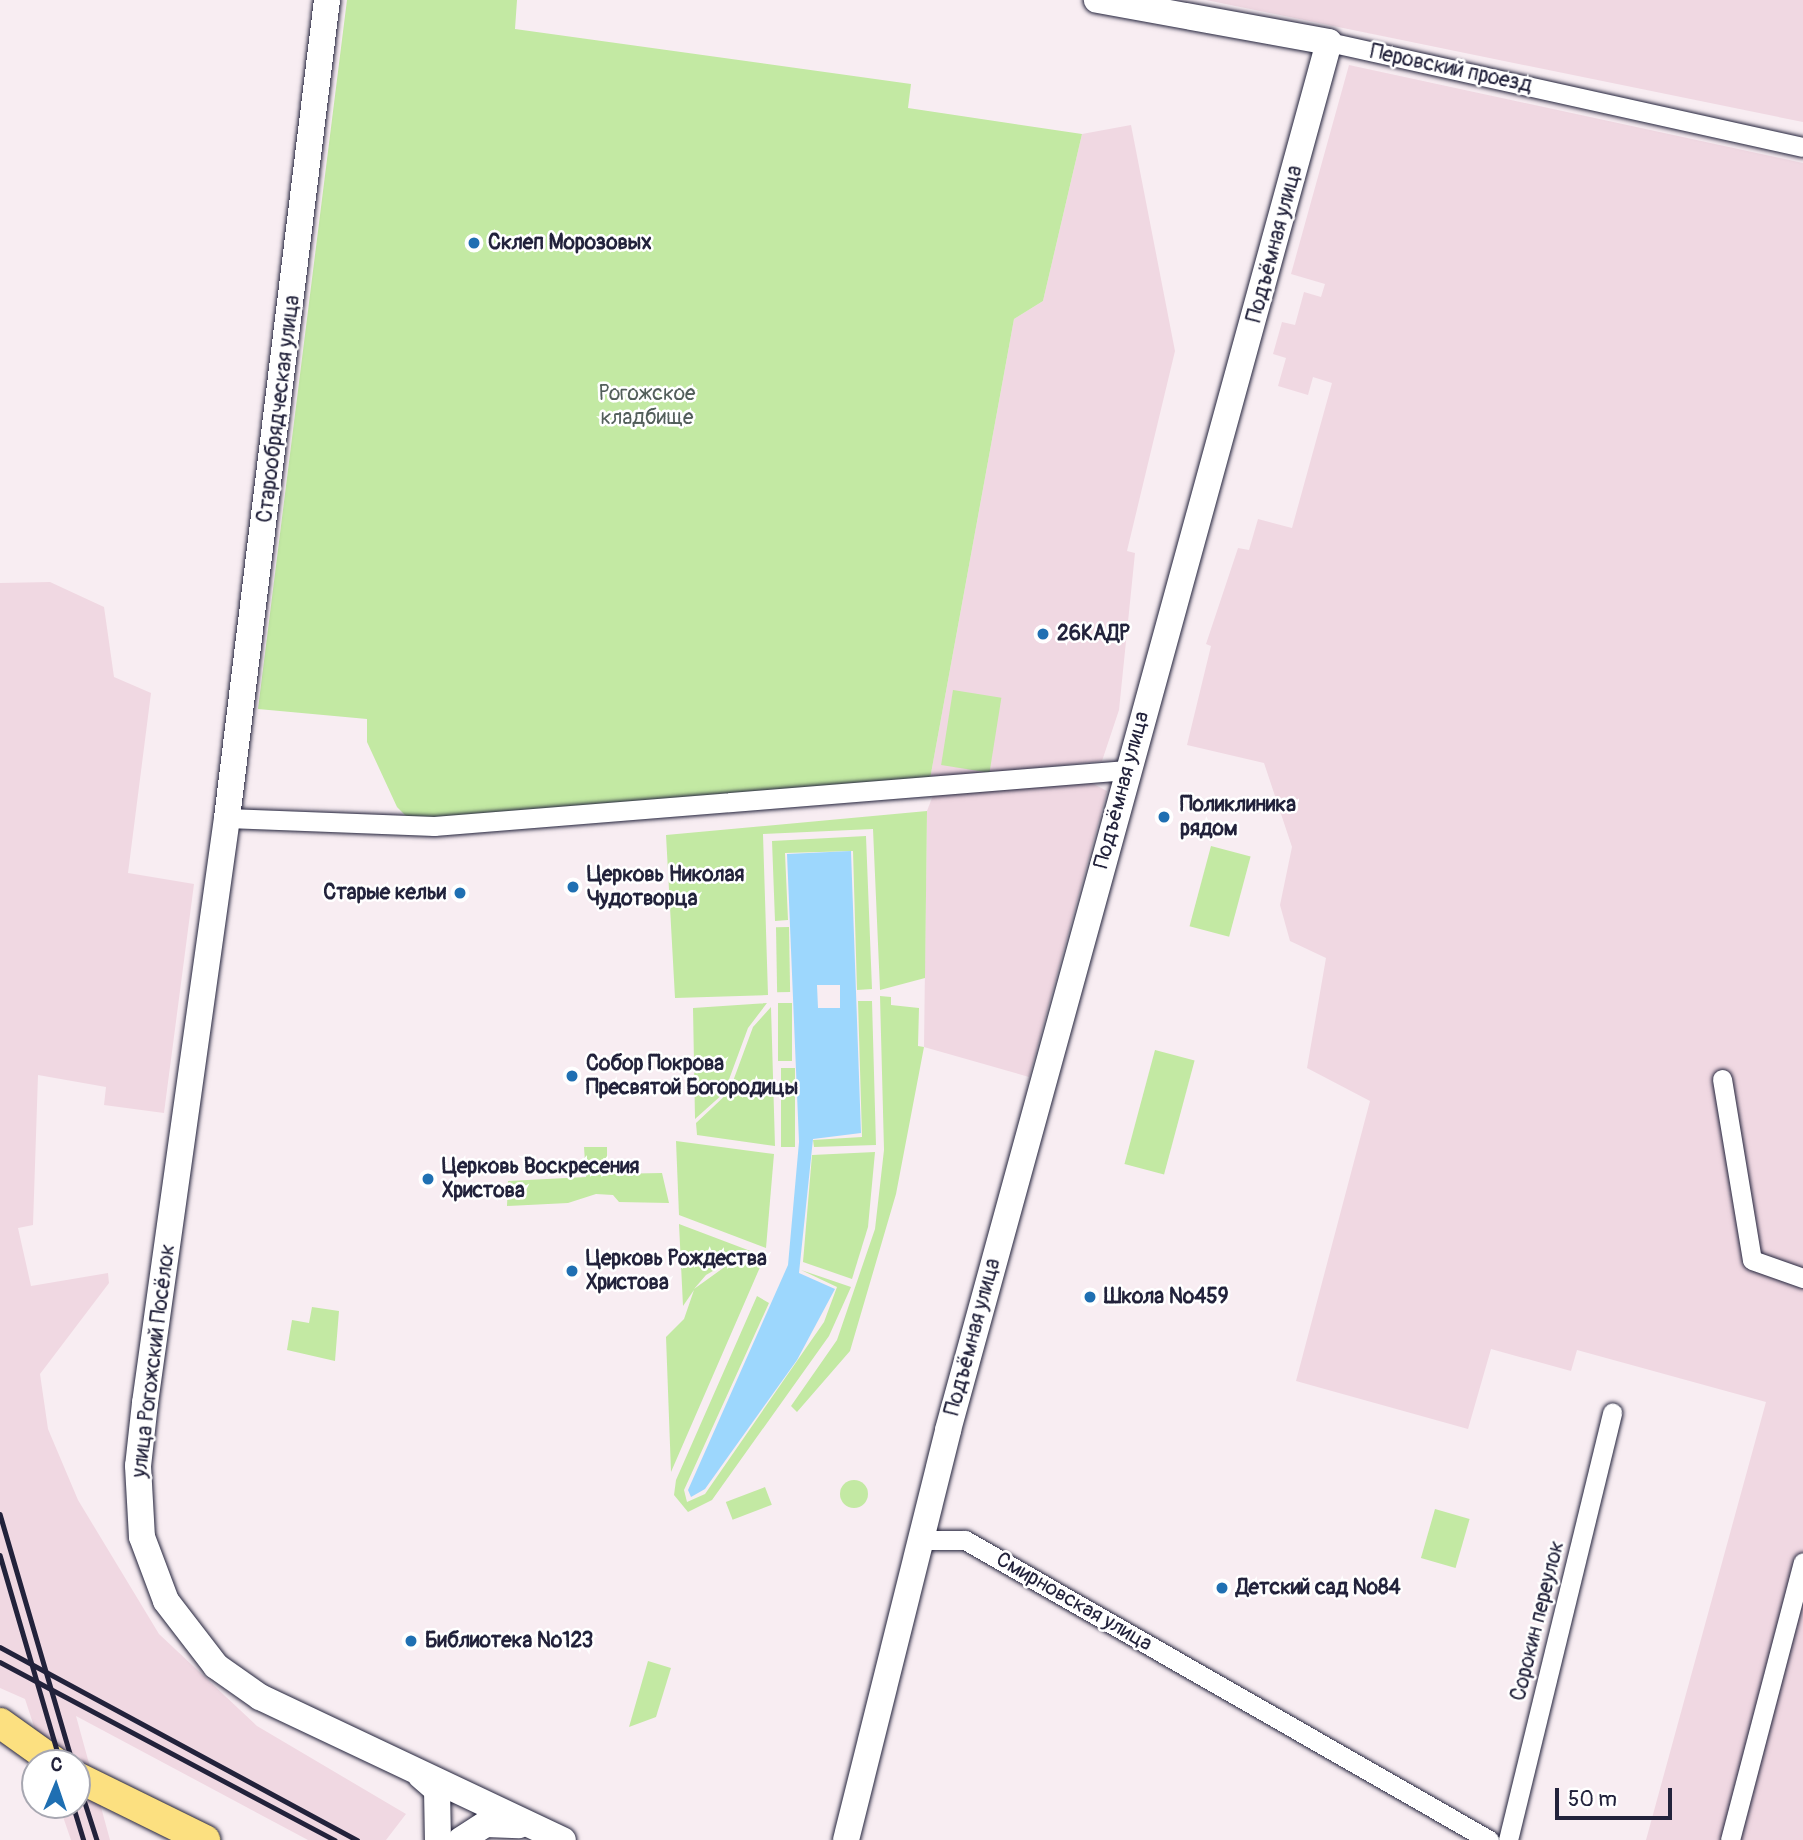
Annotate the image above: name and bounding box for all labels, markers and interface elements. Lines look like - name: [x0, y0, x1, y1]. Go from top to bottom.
- street label: Перовский проезд: [1368, 40, 1534, 98]
- street label: Подъёмная улица: [1242, 163, 1308, 325]
- place label: Склеп Морозовых: [488, 230, 652, 256]
- marker: Склеп Морозовых: [466, 235, 482, 251]
- street label: Старообрядческая улица: [253, 294, 305, 524]
- park label: Рогожское кладбище: [599, 381, 695, 431]
- place label: 26КАДР: [1057, 621, 1130, 647]
- marker: 26КАДР: [1035, 626, 1051, 642]
- street label: Подъёмная улица: [1089, 709, 1155, 871]
- place label: Поликлиника рядом: [1180, 792, 1296, 842]
- marker: Поликлиника рядом: [1154, 807, 1174, 827]
- place label: Церковь Николая Чудотворца: [587, 862, 744, 912]
- marker: Церковь Николая Чудотворца: [565, 879, 581, 895]
- place label: Старые кельи: [323, 880, 446, 906]
- marker: Старые кельи: [452, 885, 468, 901]
- place label: Собор Покрова Пресвятой Богородицы: [586, 1051, 798, 1101]
- marker: Собор Покрова Пресвятой Богородицы: [564, 1068, 580, 1084]
- place label: Церковь Воскресения Христова: [442, 1154, 639, 1204]
- marker: Церковь Воскресения Христова: [420, 1171, 436, 1187]
- street label: улица Рогожский Посёлок: [127, 1243, 181, 1479]
- place label: Церковь Рождества Христова: [586, 1246, 767, 1296]
- street label: Подъёмная улица: [940, 1256, 1006, 1418]
- marker: Церковь Рождества Христова: [564, 1263, 580, 1279]
- place label: Школа №459: [1104, 1284, 1229, 1310]
- marker: Школа №459: [1082, 1289, 1098, 1305]
- street label: Сорокин переулок: [1506, 1538, 1570, 1704]
- street label: Смирновская улица: [991, 1547, 1157, 1657]
- place label: Детский сад №84: [1236, 1575, 1401, 1601]
- marker: Детский сад №84: [1214, 1580, 1230, 1596]
- place label: Библиотека №123: [425, 1628, 593, 1654]
- marker: Библиотека №123: [403, 1633, 419, 1649]
- north arrow: [21, 1749, 91, 1819]
- text: С: [50, 1753, 63, 1777]
- scale bar: [1558, 1773, 1675, 1817]
- text: 50 m: [1568, 1786, 1617, 1813]

